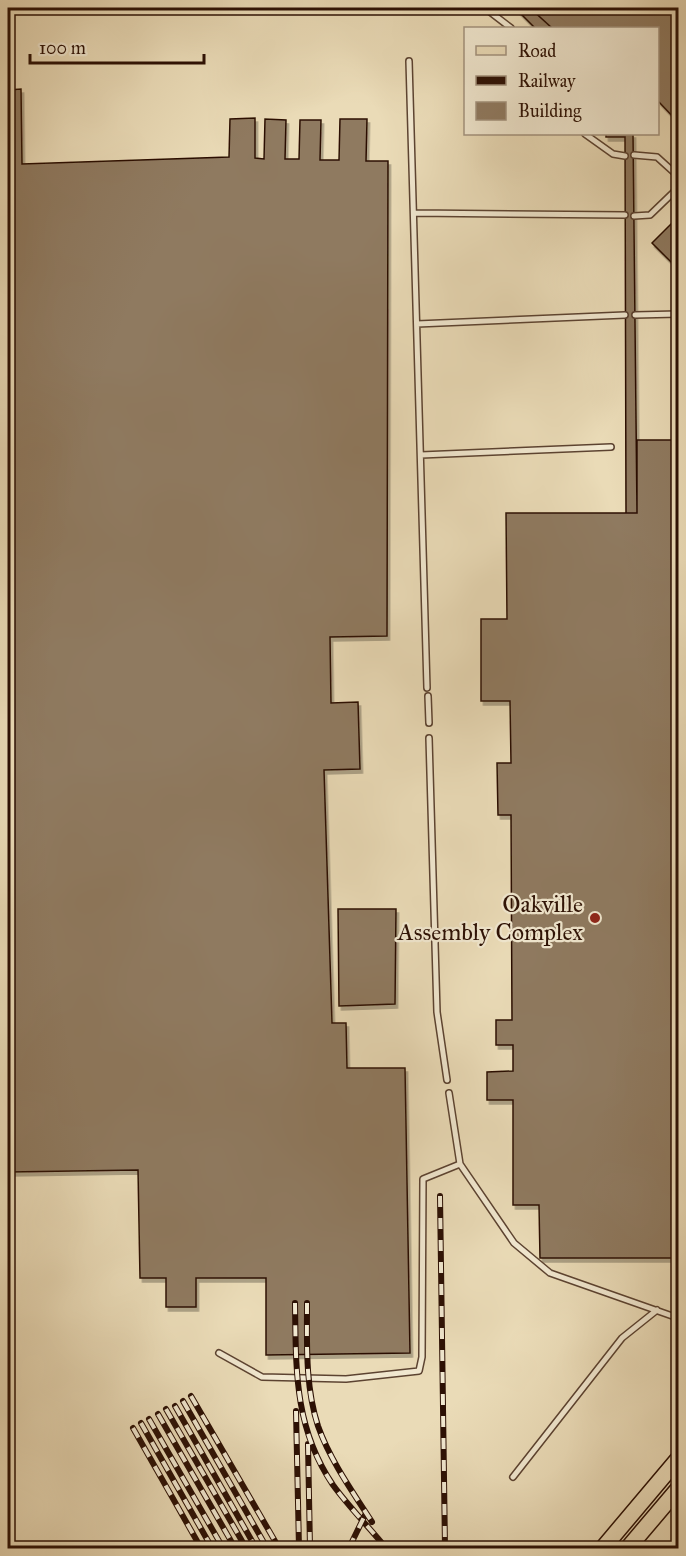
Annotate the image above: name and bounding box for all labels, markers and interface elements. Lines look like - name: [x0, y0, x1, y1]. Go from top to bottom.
- scale bar: [30, 27, 204, 65]
- legend: [464, 27, 659, 135]
- text: 100 m: [39, 37, 86, 59]
- text: Road: [518, 40, 556, 62]
- text: Railway: [518, 70, 576, 92]
- text: Building: [518, 100, 582, 123]
- place label: Oakville Assembly Complex: [397, 889, 583, 947]
- marker: Oakville Assembly Complex: [588, 911, 602, 925]

